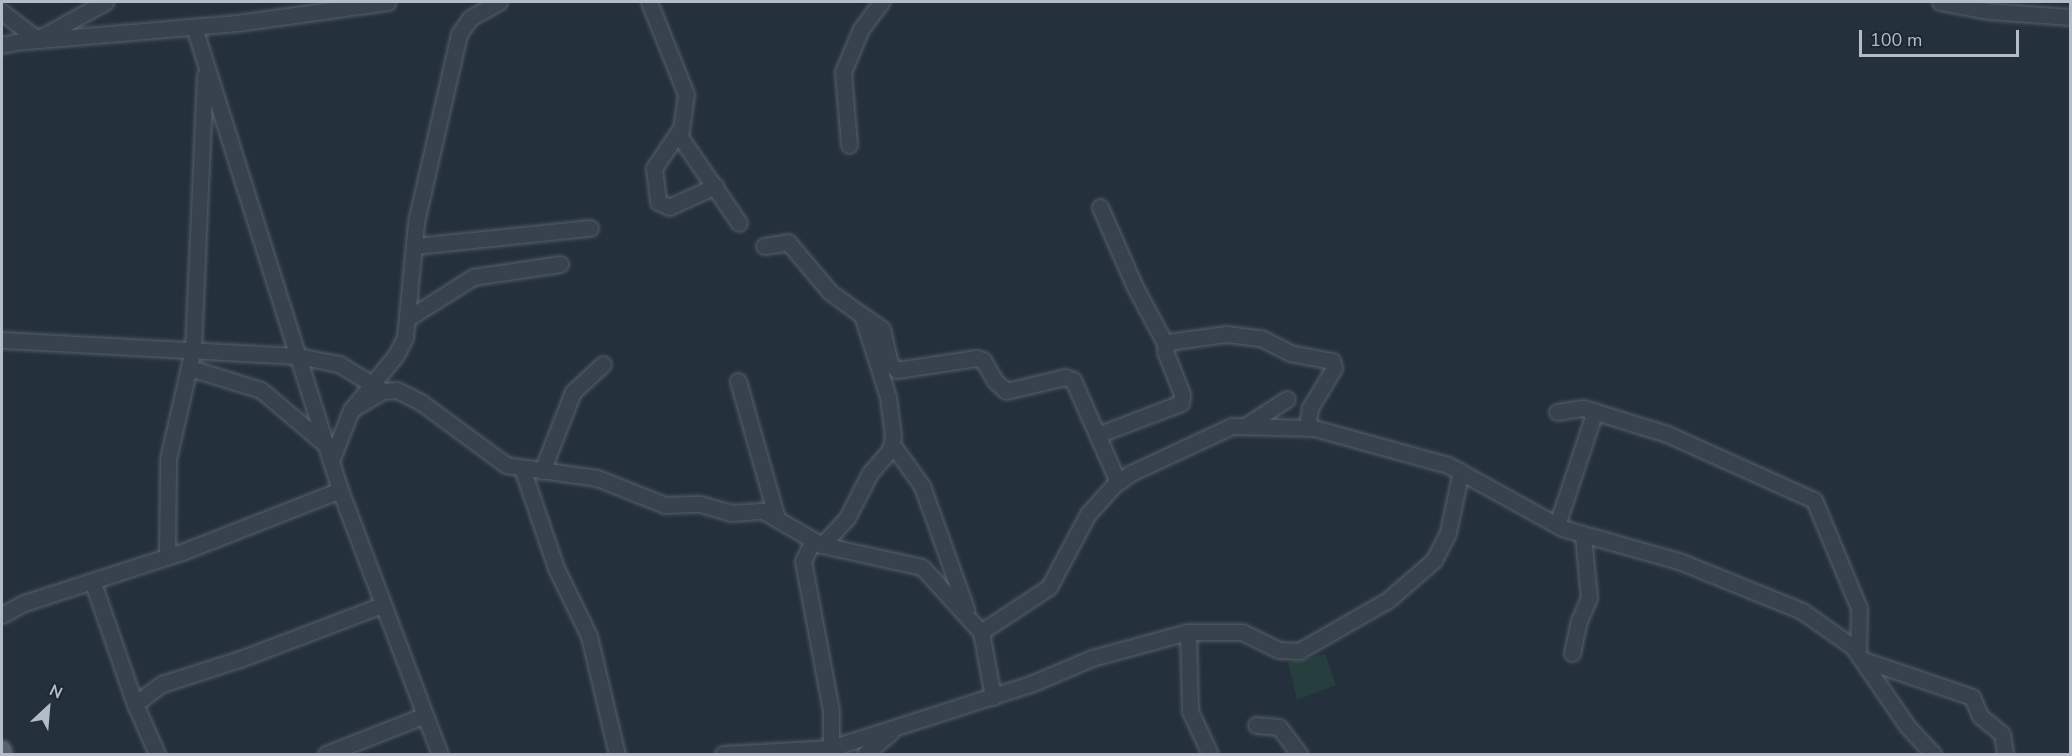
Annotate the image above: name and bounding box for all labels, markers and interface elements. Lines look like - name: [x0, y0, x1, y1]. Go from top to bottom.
- scale bar: [1862, 18, 2022, 56]
- text: 100 m: [1870, 28, 1922, 52]
- north arrow: [18, 678, 78, 738]
- text: N: [46, 679, 66, 704]

